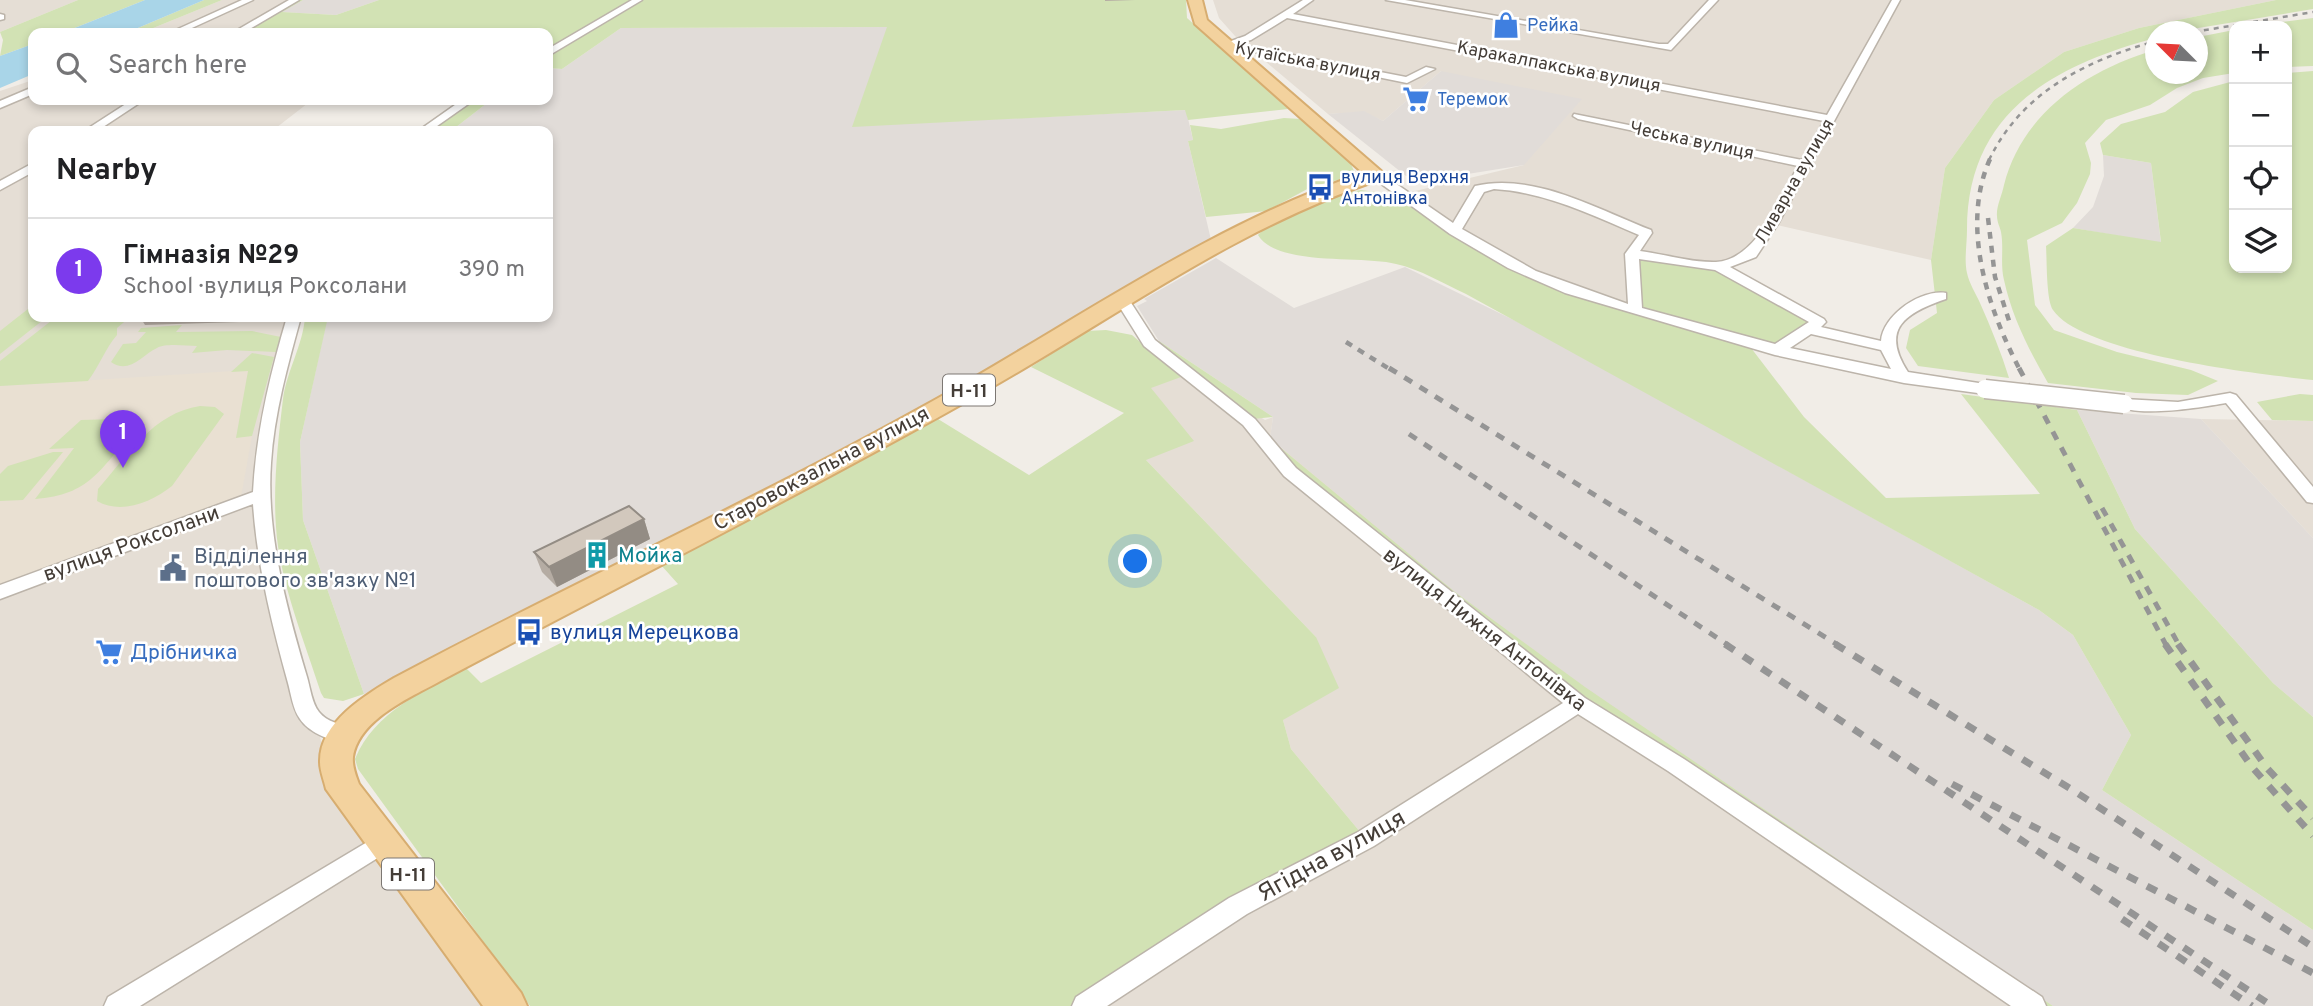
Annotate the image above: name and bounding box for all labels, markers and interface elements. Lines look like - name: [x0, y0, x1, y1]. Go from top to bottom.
- shop icon: Рейка: [1491, 10, 1521, 40]
- place label: Рейка: [1527, 15, 1579, 38]
- north arrow: [2145, 21, 2208, 84]
- map controls: [2229, 21, 2292, 273]
- button: +: [2229, 21, 2292, 84]
- search box: [28, 28, 553, 105]
- street label: Каракалпакська вулиця: [1455, 36, 1663, 99]
- street label: Кутаїська вулиця: [1233, 37, 1382, 88]
- icon: search: [52, 48, 90, 86]
- text: Search here: [108, 50, 247, 83]
- supermarket icon: Теремок: [1401, 84, 1431, 114]
- button: −: [2229, 84, 2292, 147]
- place label: Теремок: [1437, 89, 1508, 112]
- street label: Ливарна вулиця: [1750, 115, 1841, 249]
- street label: Чеська вулиця: [1627, 117, 1756, 166]
- button: locate: [2229, 147, 2292, 210]
- text: Nearby: [56, 153, 157, 190]
- place label: вулиця Верхня Антонівка: [1341, 167, 1469, 211]
- bus stop icon: вулиця Верхня Антонівка: [1305, 172, 1335, 202]
- button: layers: [2229, 210, 2292, 273]
- text: Гімназія №29: [123, 240, 299, 273]
- text: 1: [74, 256, 84, 285]
- text: 390 m: [458, 256, 525, 285]
- text: School · вулиця Роксолани: [123, 273, 407, 302]
- road number: Н-11: [943, 374, 995, 406]
- street label: Старовокзальна вулиця: [709, 401, 934, 538]
- pin: 1: [100, 410, 146, 468]
- street label: вулиця Роксолани: [40, 500, 223, 589]
- building icon: Мойка: [582, 540, 612, 570]
- street label: вулиця Нижня Антонівка: [1377, 542, 1591, 718]
- place label: Мойка: [618, 543, 682, 570]
- place label: Відділення поштового зв'язку №1: [194, 544, 417, 595]
- your location: [1118, 544, 1152, 578]
- public building icon: Відділення поштового зв'язку №1: [158, 553, 188, 583]
- bus stop icon: вулиця Мерецкова: [514, 617, 544, 647]
- place label: вулиця Мерецкова: [550, 620, 739, 647]
- supermarket icon: Дрібничка: [94, 637, 124, 667]
- place label: Дрібничка: [130, 640, 237, 667]
- street label: Ягідна вулиця: [1253, 804, 1411, 910]
- road number: Н-11: [382, 859, 434, 890]

